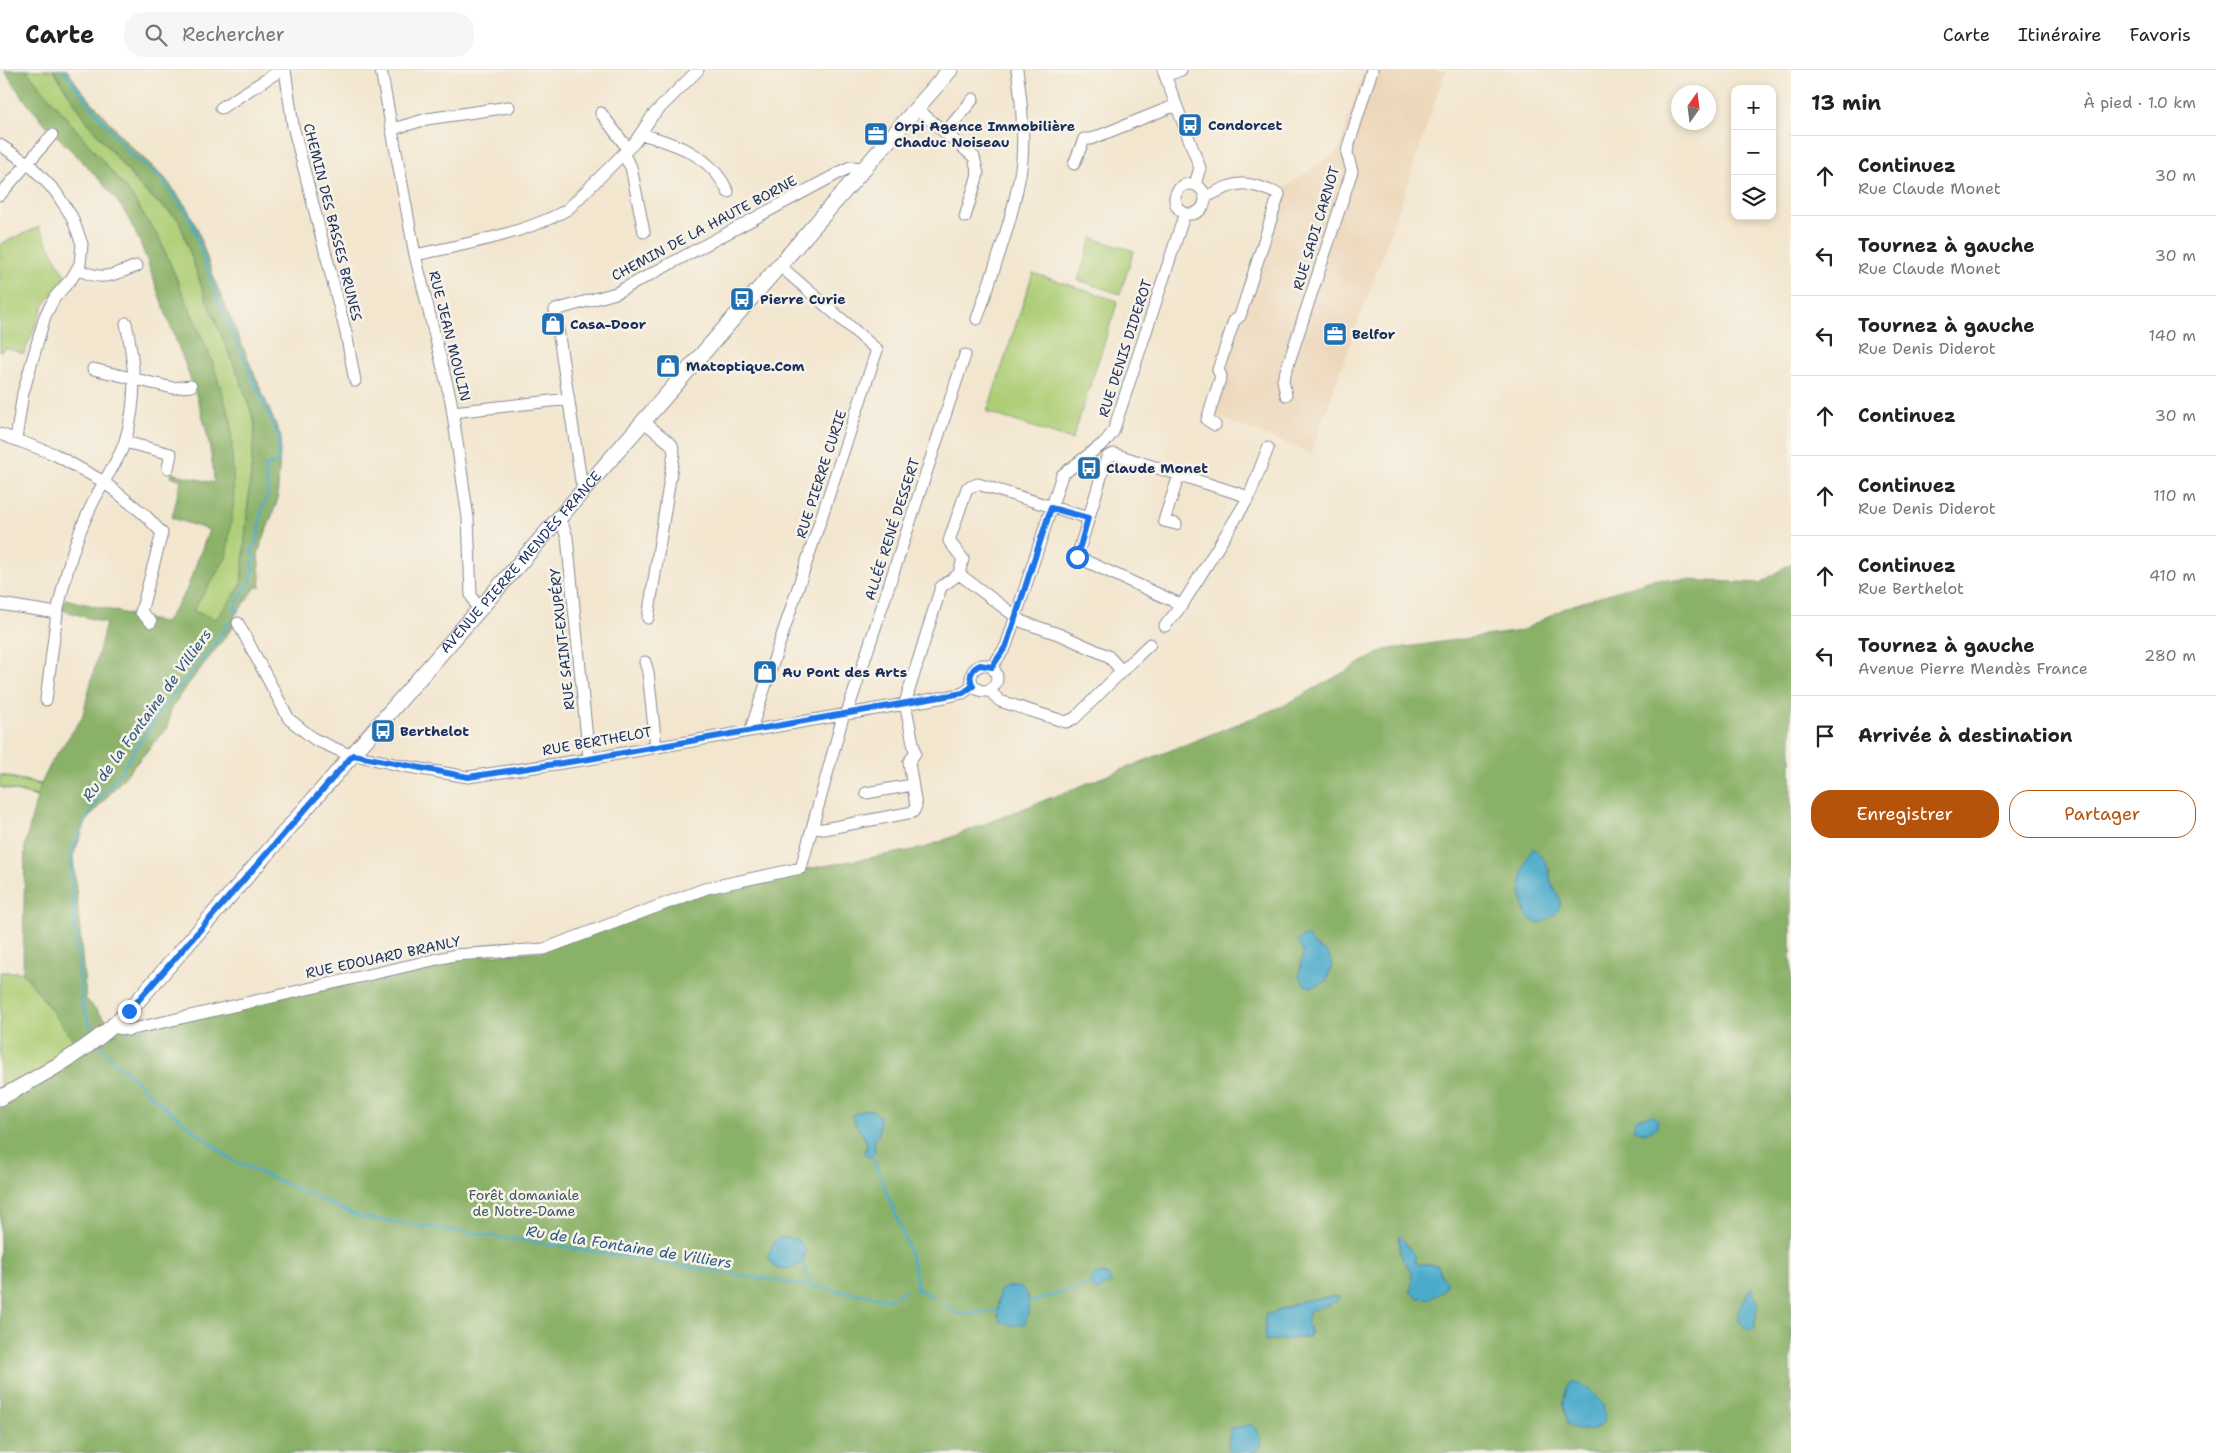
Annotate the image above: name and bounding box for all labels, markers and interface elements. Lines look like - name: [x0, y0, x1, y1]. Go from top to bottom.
- search box: [124, 12, 474, 57]
- text: Carte: [25, 19, 94, 51]
- icon: search: [142, 21, 170, 49]
- text: Rechercher: [182, 22, 285, 47]
- text: Carte: [1943, 23, 1990, 47]
- text: Itinéraire: [2018, 23, 2102, 47]
- text: Favoris: [2130, 23, 2191, 47]
- north arrow: [1671, 85, 1716, 130]
- map controls: [1731, 85, 1776, 220]
- button: +: [1731, 85, 1776, 130]
- text: 13 min: [1811, 89, 1881, 117]
- text: À pied · 1.0 km: [2083, 92, 2196, 113]
- bus stop icon: Condorcet: [1177, 112, 1203, 138]
- place label: Condorcet: [1208, 116, 1283, 134]
- place label: Orpi Agence Immobilière Chaduc Noiseau: [894, 117, 1075, 151]
- street label: CHEMIN DES BASSES BRUNES: [300, 121, 366, 323]
- office icon: Orpi Agence Immobilière Chaduc Noiseau: [863, 121, 889, 147]
- button: −: [1731, 130, 1776, 175]
- text: Continuez: [1858, 153, 1956, 178]
- icon: ahead: [1811, 162, 1839, 190]
- street label: RUE SADI CARNOT: [1289, 163, 1344, 292]
- text: 30 m: [2155, 165, 2196, 186]
- street label: CHEMIN DE LA HAUTE BORNE: [608, 171, 800, 285]
- button: layers: [1731, 175, 1776, 220]
- text: Rue Claude Monet: [1858, 178, 2001, 199]
- text: Tournez à gauche: [1858, 233, 2035, 258]
- icon: left: [1811, 242, 1839, 270]
- text: 30 m: [2155, 245, 2196, 266]
- text: Rue Claude Monet: [1858, 258, 2001, 279]
- street label: RUE JEAN MOULIN: [425, 269, 475, 403]
- street label: RUE DENIS DIDEROT: [1094, 277, 1156, 419]
- bus stop icon: Pierre Curie: [729, 286, 755, 312]
- place label: Pierre Curie: [760, 290, 846, 308]
- shop icon: Casa-Door: [540, 311, 566, 337]
- text: Tournez à gauche: [1858, 313, 2035, 338]
- place label: Casa-Door: [570, 315, 647, 333]
- office icon: Belfor: [1322, 321, 1348, 347]
- icon: left: [1811, 322, 1839, 350]
- place label: Belfor: [1352, 325, 1396, 343]
- text: 140 m: [2149, 325, 2196, 346]
- text: Rue Denis Diderot: [1858, 338, 1996, 359]
- shop icon: Matoptique.Com: [655, 353, 681, 379]
- place label: Matoptique.Com: [686, 357, 805, 375]
- icon: ahead: [1811, 402, 1839, 430]
- text: Continuez: [1858, 403, 1956, 428]
- text: 30 m: [2155, 405, 2196, 426]
- street label: RUE PIERRE CURIE: [792, 407, 850, 540]
- street label: ALLÉE RENÉ DESSERT: [860, 455, 924, 602]
- bus stop icon: Claude Monet: [1076, 455, 1102, 481]
- place label: Claude Monet: [1106, 459, 1208, 477]
- street label: AVENUE PIERRE MENDÈS FRANCE: [436, 467, 605, 657]
- text: Continuez: [1858, 473, 1956, 498]
- icon: ahead: [1811, 482, 1839, 510]
- text: 110 m: [2153, 485, 2196, 506]
- text: Rue Denis Diderot: [1858, 498, 1996, 519]
- route start: [1066, 546, 1089, 569]
- text: Continuez: [1858, 553, 1956, 578]
- icon: ahead: [1811, 562, 1839, 590]
- text: 410 m: [2149, 565, 2196, 586]
- street label: RUE SAINT-EXUPÉRY: [546, 567, 578, 711]
- text: Rue Berthelot: [1858, 578, 1964, 599]
- water label: Ru de la Fontaine de Villiers: [78, 625, 216, 805]
- text: Tournez à gauche: [1858, 633, 2035, 658]
- icon: left: [1811, 642, 1839, 670]
- text: 280 m: [2144, 645, 2196, 666]
- text: Avenue Pierre Mendès France: [1858, 658, 2088, 679]
- shop icon: Au Pont des Arts: [752, 659, 778, 685]
- place label: Au Pont des Arts: [782, 663, 907, 681]
- bus stop icon: Berthelot: [370, 718, 396, 744]
- place label: Berthelot: [400, 722, 469, 740]
- street label: RUE BERTHELOT: [541, 722, 654, 759]
- icon: arrive: [1811, 722, 1839, 750]
- text: Arrivée à destination: [1858, 723, 2072, 748]
- button: Enregistrer: [1811, 790, 1999, 838]
- button: Partager: [2009, 790, 2196, 838]
- street label: RUE EDOUARD BRANLY: [304, 932, 463, 982]
- route end: [118, 1000, 141, 1023]
- park label: Forêt domaniale de Notre-Dame: [469, 1186, 580, 1220]
- water label: Ru de la Fontaine de Villiers: [525, 1221, 733, 1273]

